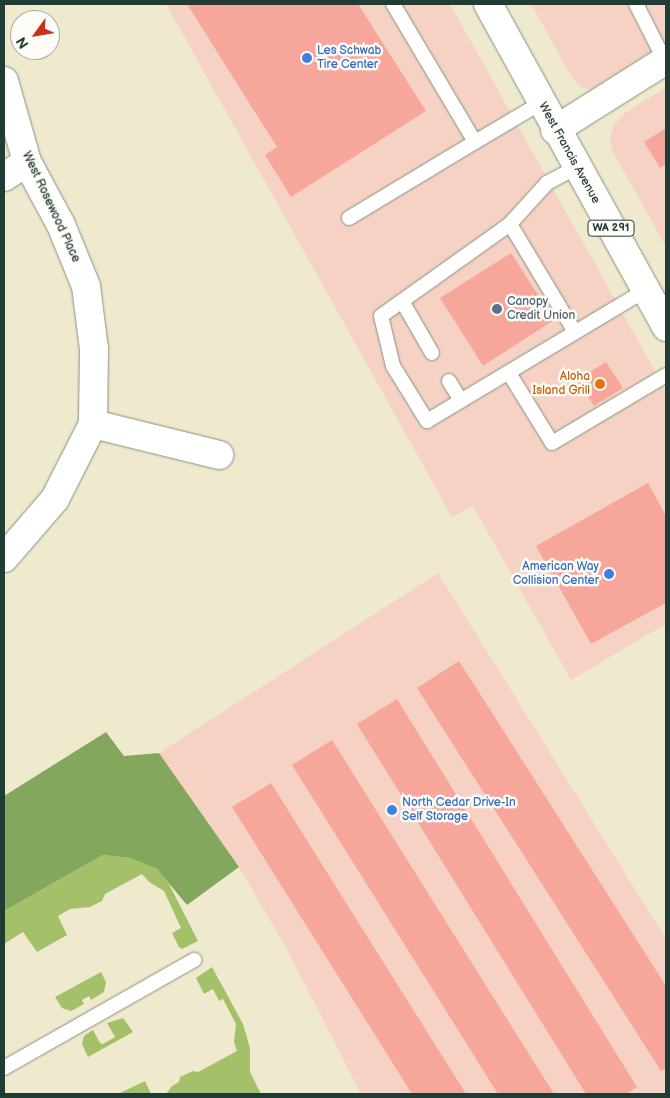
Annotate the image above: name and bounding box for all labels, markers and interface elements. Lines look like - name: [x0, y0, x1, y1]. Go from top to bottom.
- north arrow: [10, 10, 60, 60]
- text: N: [13, 34, 33, 52]
- place label: Les Schwab Tire Center: [317, 44, 382, 72]
- marker: Les Schwab Tire Center: [301, 52, 313, 64]
- street label: West Francis Avenue: [535, 100, 603, 206]
- street label: West Rosewood Place: [19, 149, 83, 265]
- road number: WA 291: [587, 220, 635, 237]
- place label: Canopy Credit Union: [507, 295, 575, 323]
- marker: Canopy Credit Union: [491, 303, 503, 315]
- place label: Aloha Island Grill: [533, 370, 590, 398]
- marker: Aloha Island Grill: [594, 378, 606, 390]
- place label: American Way Collision Center: [513, 560, 599, 588]
- marker: American Way Collision Center: [603, 568, 615, 580]
- place label: North Cedar Drive-In Self Storage: [402, 796, 516, 824]
- marker: North Cedar Drive-In Self Storage: [386, 804, 398, 816]

